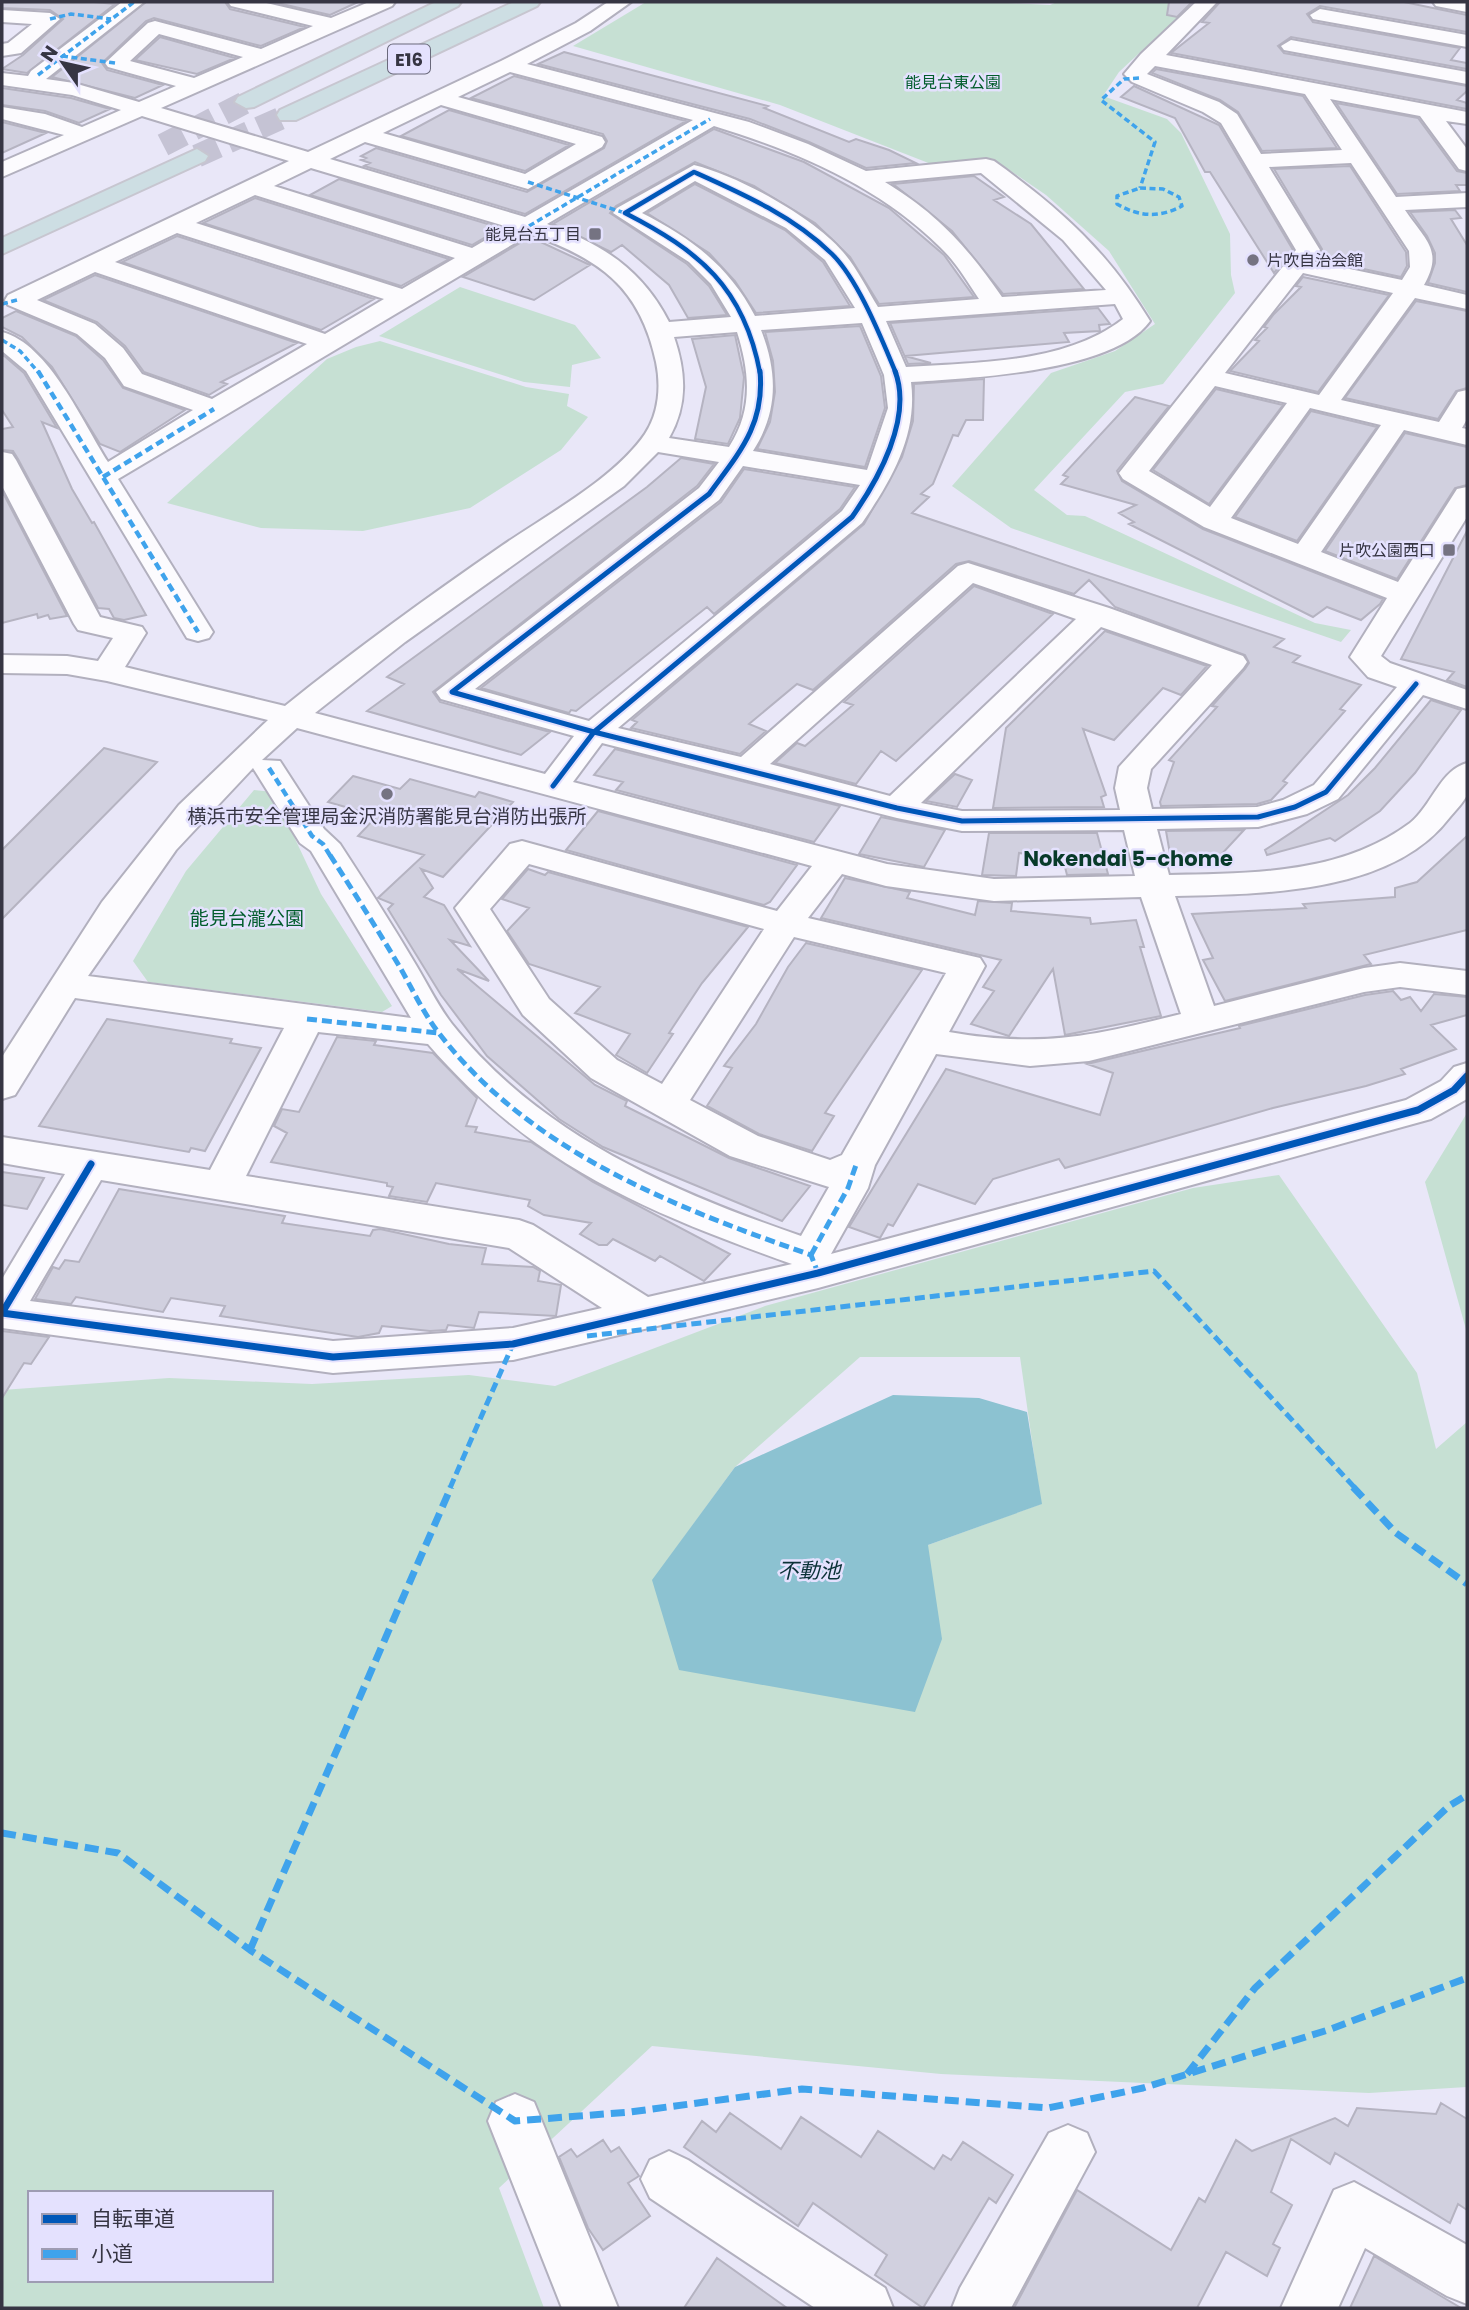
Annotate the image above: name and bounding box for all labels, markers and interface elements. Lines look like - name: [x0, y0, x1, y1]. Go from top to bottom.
- north arrow: [28, 28, 98, 98]
- text: N: [34, 40, 65, 67]
- road number: E16: [388, 44, 430, 74]
- park label: 能見台東公園: [905, 71, 1001, 94]
- place label: 能見台五丁目: [485, 223, 581, 246]
- marker: 能見台五丁目: [587, 226, 603, 242]
- place label: 片吹自治会館: [1267, 249, 1363, 272]
- marker: 片吹自治会館: [1245, 252, 1261, 268]
- place label: 片吹公園西口: [1339, 539, 1435, 562]
- marker: 片吹公園西口: [1441, 542, 1457, 558]
- marker: 横浜市安全管理局金沢消防署能見台消防出張所: [379, 786, 395, 802]
- place label: 横浜市安全管理局金沢消防署能見台消防出張所: [187, 803, 587, 830]
- district label: Nokendai 5-chome: [1023, 844, 1233, 873]
- park label: 能見台瀧公園: [190, 905, 304, 932]
- water label: 不動池: [778, 1556, 842, 1585]
- legend: [28, 2191, 273, 2282]
- text: 自転車道: [91, 2204, 175, 2233]
- text: 小道: [91, 2239, 133, 2268]

